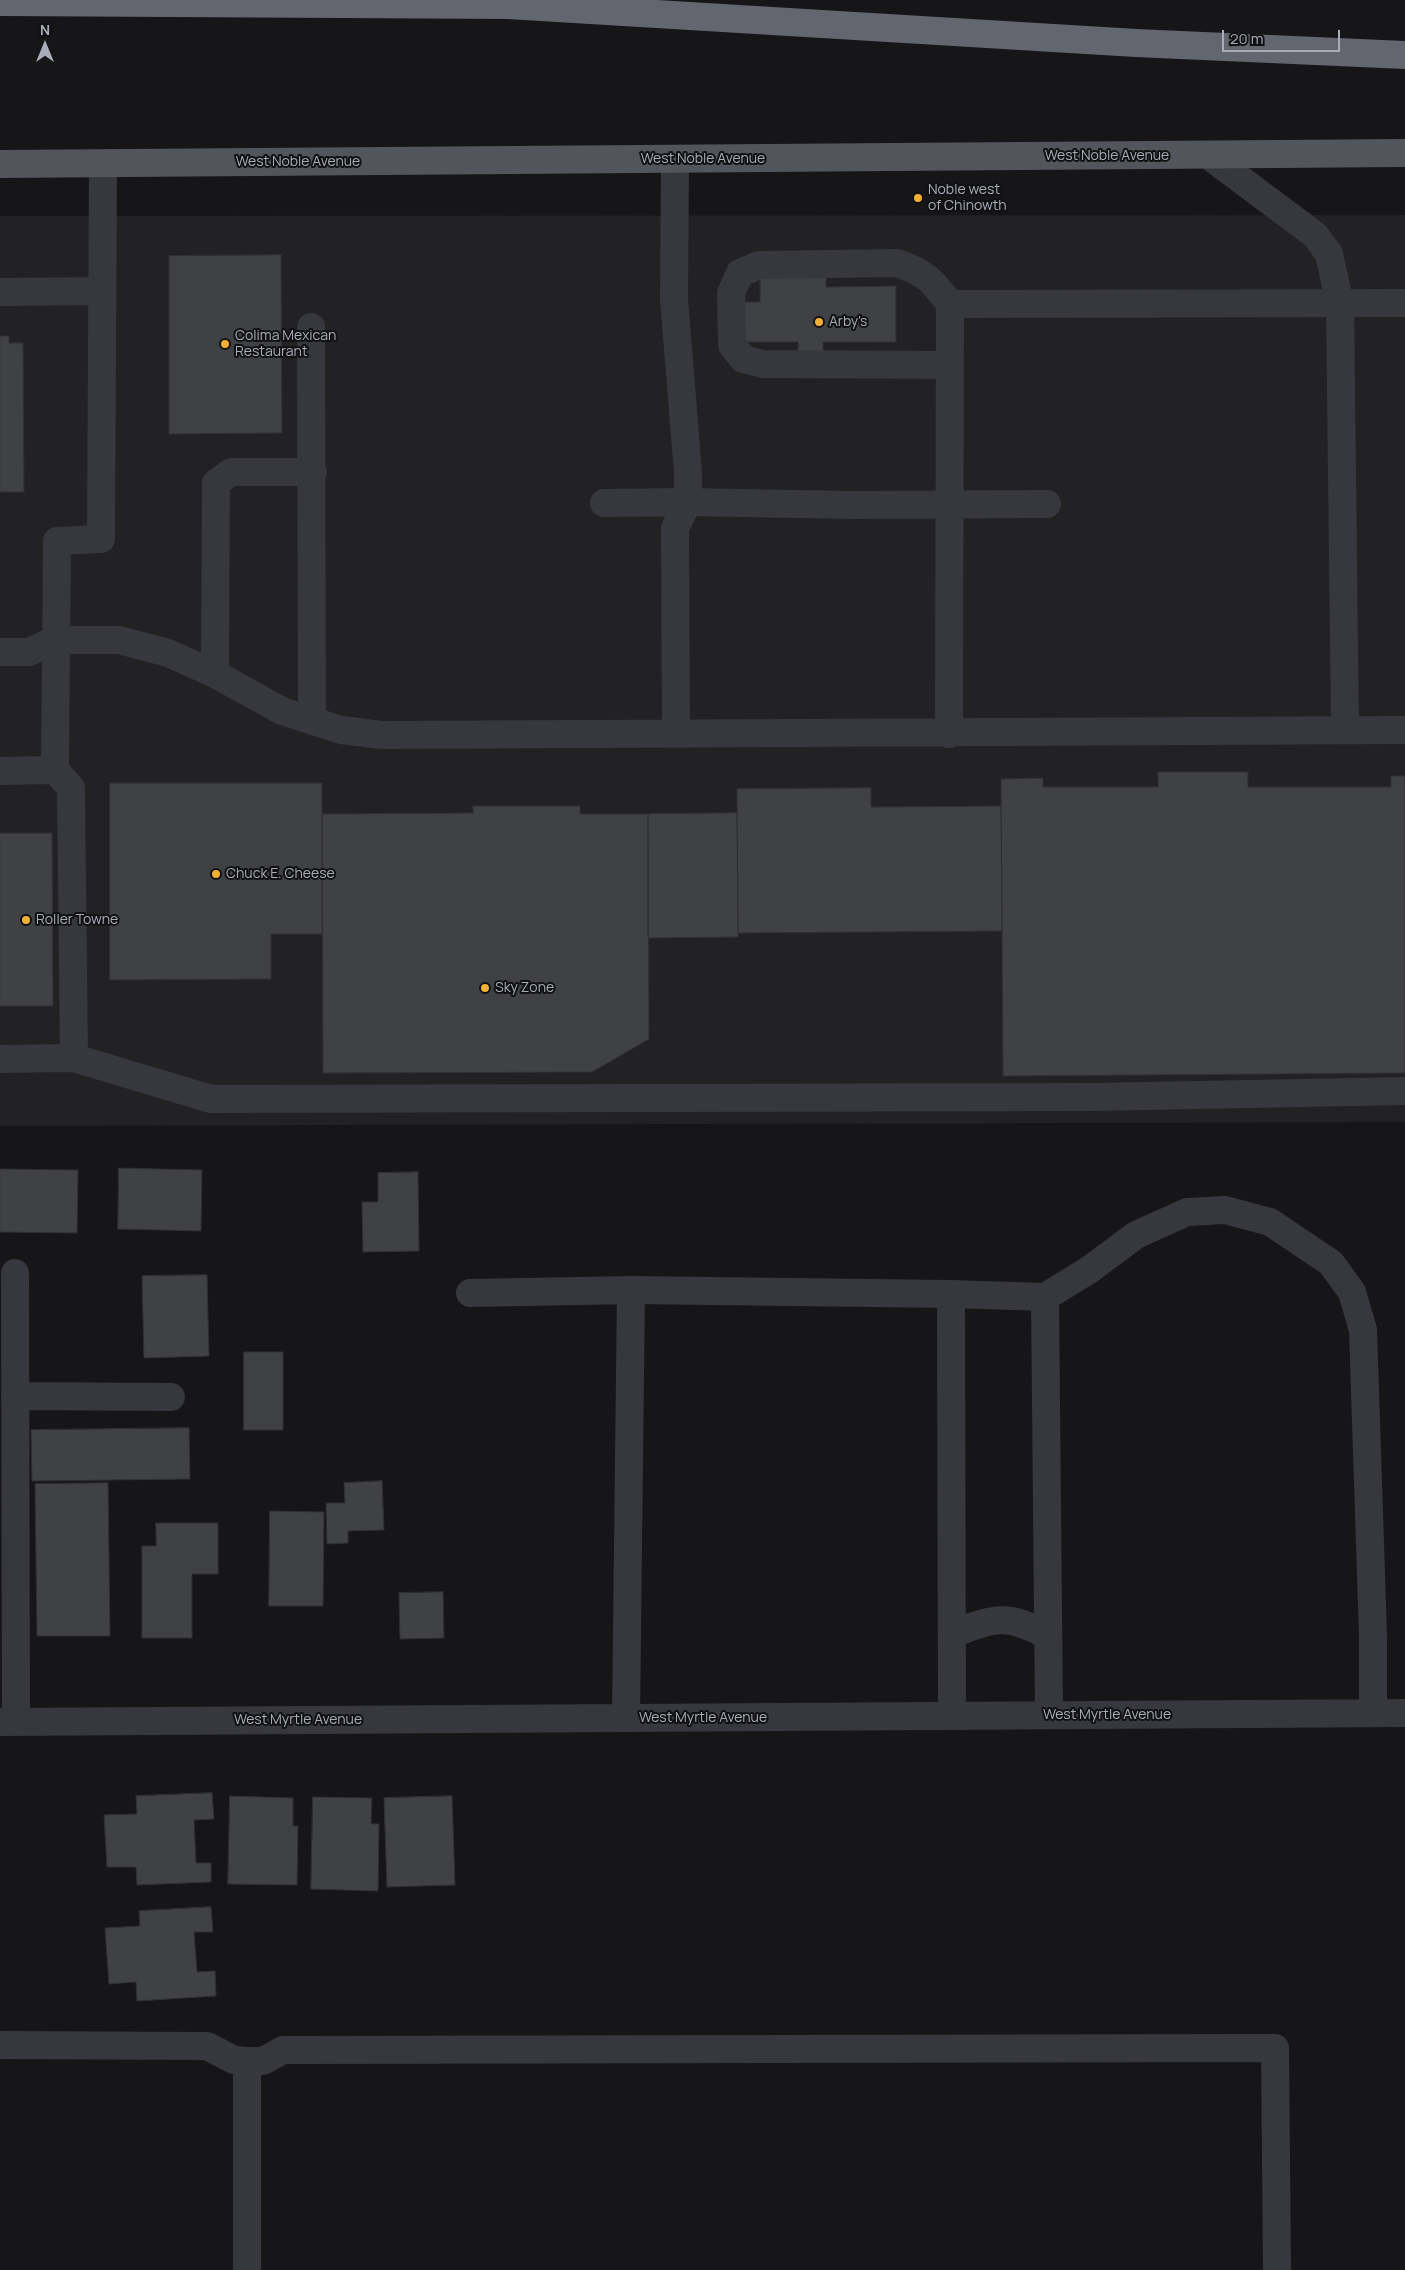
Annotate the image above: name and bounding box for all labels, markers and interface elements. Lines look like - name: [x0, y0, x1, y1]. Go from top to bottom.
- north arrow: [20, 20, 70, 70]
- text: N: [40, 20, 50, 39]
- scale bar: [1225, 20, 1342, 52]
- text: 20 m: [1230, 28, 1263, 49]
- street label: West Noble Avenue: [1045, 148, 1169, 164]
- street label: West Noble Avenue: [641, 151, 765, 167]
- street label: West Noble Avenue: [236, 154, 360, 170]
- place label: Noble west of Chinowth: [928, 182, 1007, 214]
- marker: Noble west of Chinowth: [912, 192, 924, 204]
- place label: Arby's: [829, 314, 867, 330]
- marker: Arby's: [813, 316, 825, 328]
- place label: Colima Mexican Restaurant: [235, 328, 336, 361]
- marker: Colima Mexican Restaurant: [219, 338, 231, 350]
- place label: Chuck E. Cheese: [226, 866, 335, 882]
- marker: Chuck E. Cheese: [210, 868, 222, 880]
- place label: Roller Towne: [36, 912, 118, 928]
- marker: Roller Towne: [20, 914, 32, 926]
- place label: Sky Zone: [495, 980, 554, 996]
- marker: Sky Zone: [479, 982, 491, 994]
- street label: West Myrtle Avenue: [1043, 1707, 1171, 1723]
- street label: West Myrtle Avenue: [639, 1710, 767, 1726]
- street label: West Myrtle Avenue: [234, 1712, 362, 1728]

